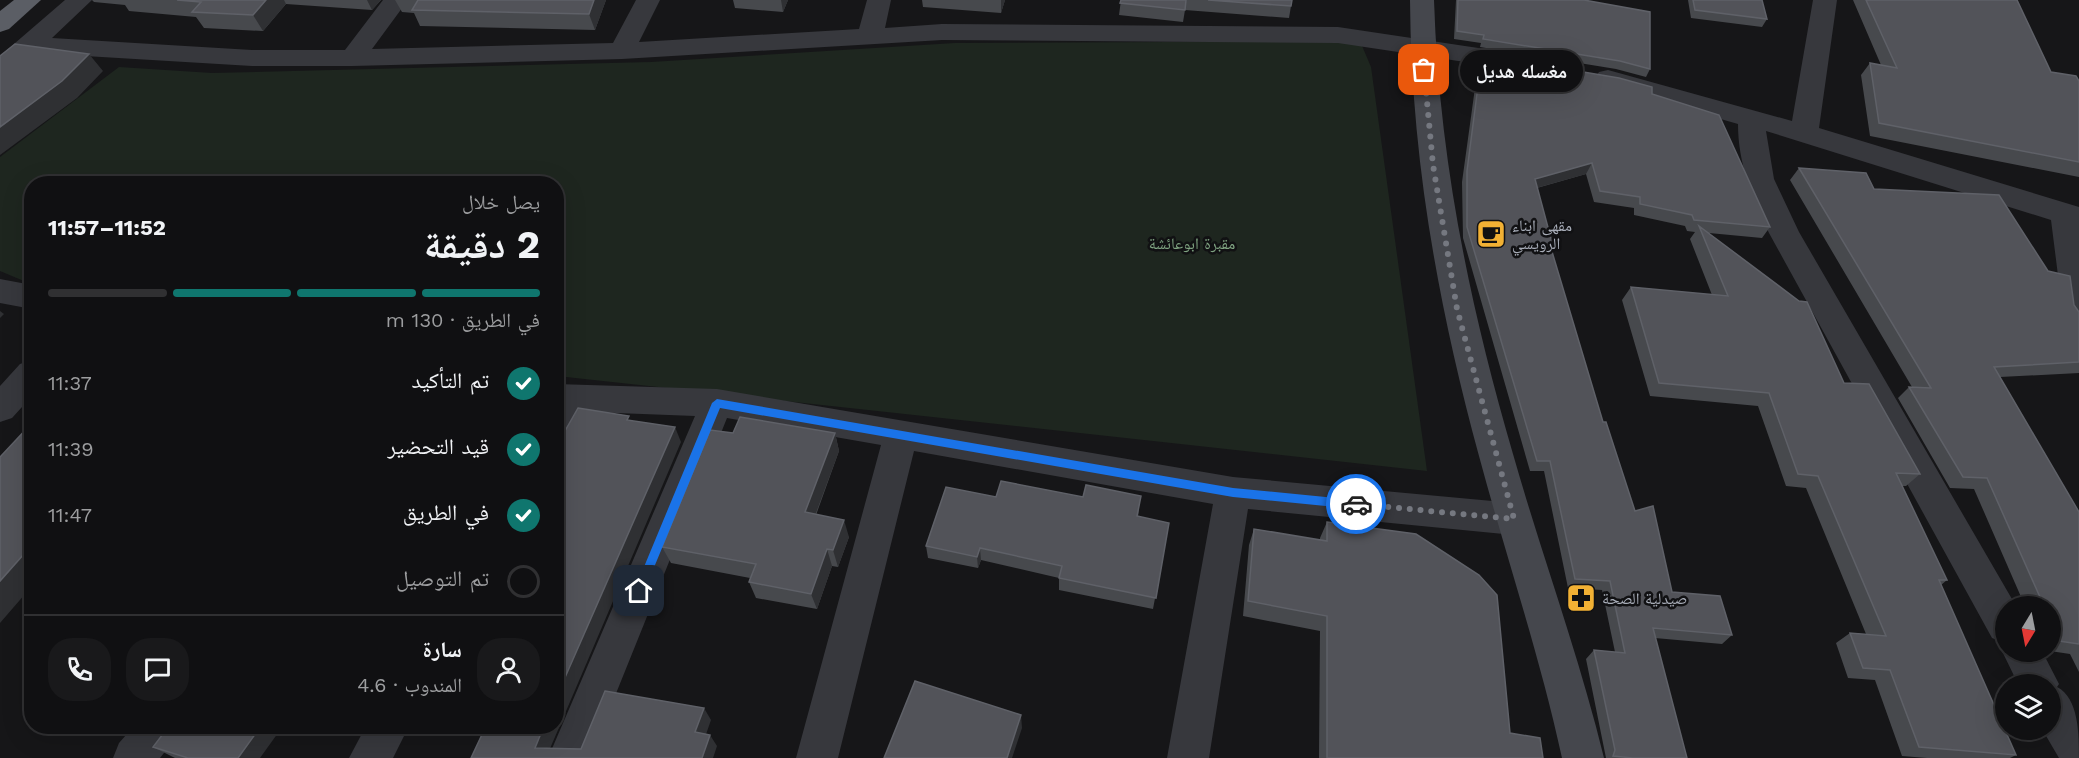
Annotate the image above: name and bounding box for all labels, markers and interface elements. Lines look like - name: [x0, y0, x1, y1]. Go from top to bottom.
- pin: [1398, 44, 1449, 95]
- callout: مغسله هديل: [1460, 49, 1583, 91]
- icon: bag: [1407, 53, 1440, 86]
- text: مغسله هديل: [1476, 59, 1567, 83]
- text: يصل خلال: [462, 190, 540, 214]
- text: 11:52–11:57: [48, 215, 166, 240]
- place label: مقهى ابناء الرويسي: [1512, 216, 1572, 256]
- cafe icon: مقهى ابناء الرويسي: [1475, 218, 1507, 250]
- text: 2 دقيقة: [424, 222, 540, 267]
- park label: مقبرة ابوعائشة: [1149, 234, 1235, 253]
- text: في الطريق · 130 m: [386, 308, 540, 332]
- icon: check: [507, 367, 540, 400]
- text: تم التأكيد: [411, 368, 489, 393]
- text: 11:37: [48, 371, 92, 395]
- icon: check: [507, 433, 540, 466]
- text: قيد التحضير: [388, 434, 489, 459]
- text: 11:39: [48, 437, 94, 461]
- courier: [1326, 474, 1386, 534]
- icon: car: [1340, 488, 1373, 521]
- icon: check: [507, 499, 540, 532]
- text: في الطريق: [403, 500, 489, 525]
- text: 11:47: [48, 503, 92, 527]
- pin: [613, 565, 664, 616]
- text: تم التوصيل: [396, 566, 489, 591]
- icon: home: [622, 574, 655, 607]
- pharmacy icon: صيدلية الصحة: [1565, 582, 1597, 614]
- place label: صيدلية الصحة: [1602, 589, 1687, 608]
- north arrow: [1995, 596, 2061, 662]
- map controls: [1995, 596, 2061, 740]
- text: سارة: [423, 637, 462, 662]
- button: phone: [48, 638, 111, 701]
- button: chat: [126, 638, 189, 701]
- button: person: [477, 638, 540, 701]
- text: المندوب · 4.6: [357, 673, 462, 697]
- button: layers: [1995, 674, 2061, 740]

